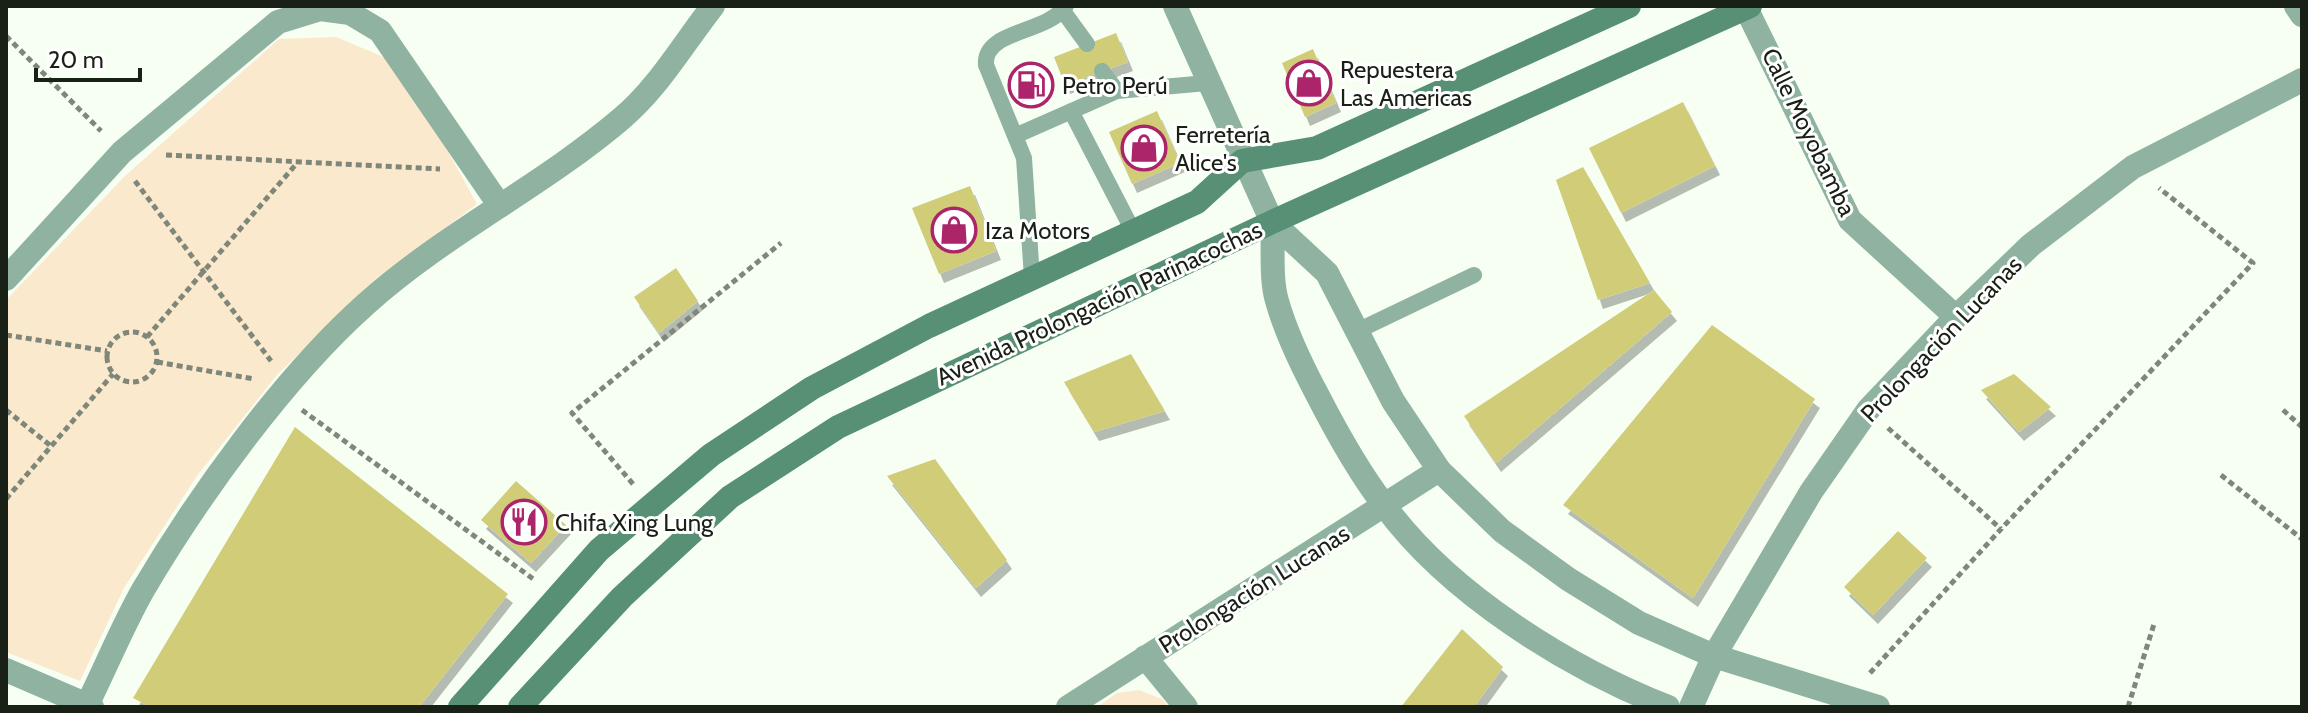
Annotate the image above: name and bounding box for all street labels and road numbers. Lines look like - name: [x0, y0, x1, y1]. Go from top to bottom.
- street label: Calle Moyobamba: [1756, 43, 1862, 221]
- street label: Avenida Prolongación Parinacochas: [932, 215, 1267, 391]
- street label: Prolongación Lucanas: [1854, 250, 2028, 428]
- street label: Prolongación Lucanas: [1153, 519, 1355, 659]

